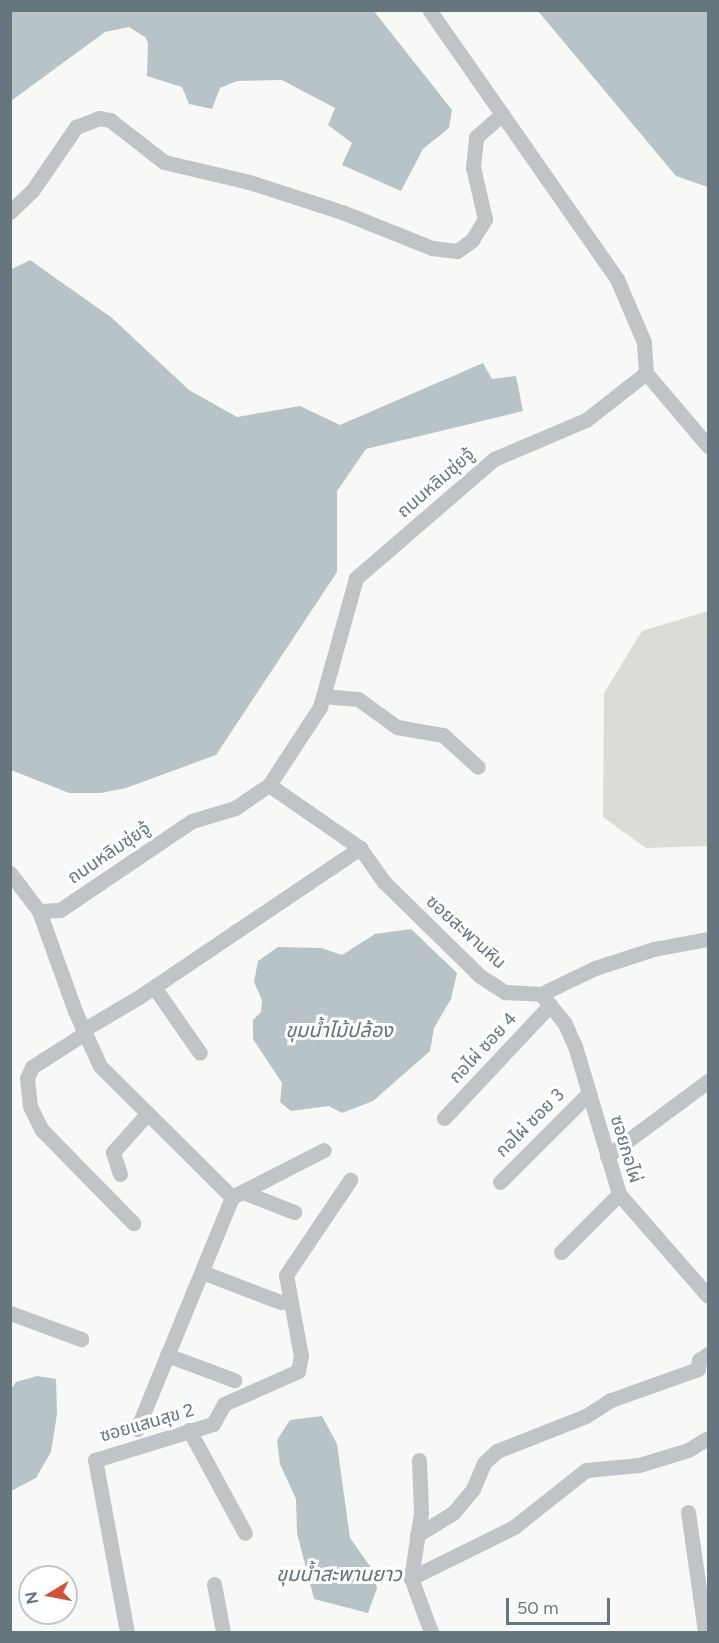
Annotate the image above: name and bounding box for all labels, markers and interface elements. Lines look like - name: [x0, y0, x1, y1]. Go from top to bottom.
- street label: ถนนหลิมซุ่ยจู้: [393, 444, 479, 522]
- street label: ถนนหลิมซุ่ยจู้: [64, 817, 154, 889]
- street label: ซอยสะพานหิน: [422, 891, 510, 973]
- street label: กอไผ่ ซอย 4: [445, 1008, 521, 1088]
- water label: ขุมน้ำไม้ปล้อง: [285, 1018, 393, 1042]
- street label: กอไผ่ ซอย 3: [491, 1084, 569, 1162]
- street label: ซอยกอไผ่: [606, 1113, 646, 1185]
- street label: ซอยแสนสุข 2: [97, 1399, 197, 1447]
- water label: ขุมน้ำสะพานยาว: [276, 1562, 402, 1586]
- north arrow: [18, 1565, 78, 1625]
- scale bar: [509, 1586, 612, 1624]
- text: N: [21, 1590, 42, 1606]
- text: 50 m: [517, 1597, 559, 1619]

